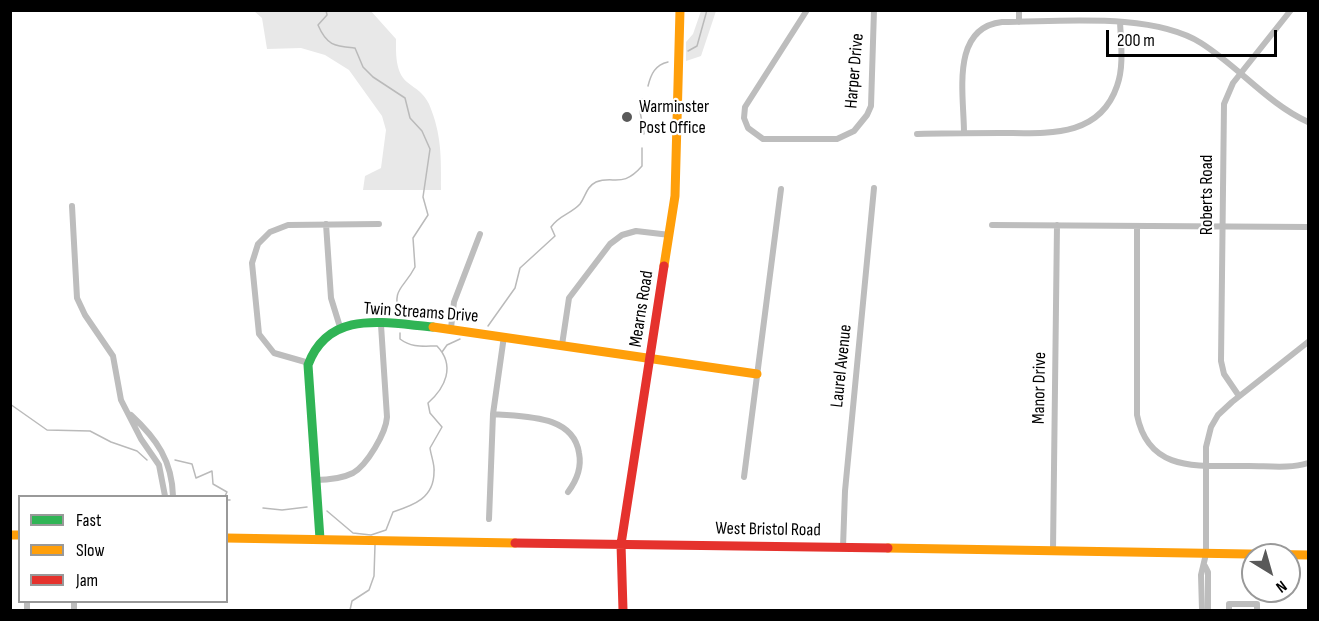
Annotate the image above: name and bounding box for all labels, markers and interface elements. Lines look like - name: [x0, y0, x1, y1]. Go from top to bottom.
- scale bar: [1109, 18, 1280, 56]
- text: 200 m: [1117, 30, 1155, 51]
- street label: Harper Drive: [841, 33, 869, 109]
- place label: Warminster Post Office: [639, 96, 709, 138]
- marker: Warminster Post Office: [620, 110, 634, 124]
- street label: Roberts Road: [1196, 155, 1218, 235]
- street label: Mearns Road: [625, 269, 659, 349]
- street label: Twin Streams Drive: [363, 298, 479, 328]
- street label: Laurel Avenue: [827, 323, 857, 409]
- street label: Manor Drive: [1029, 352, 1051, 424]
- legend: [18, 495, 228, 603]
- text: Fast: [76, 510, 101, 531]
- street label: West Bristol Road: [715, 518, 821, 542]
- text: Slow: [76, 540, 105, 561]
- north arrow: [1241, 543, 1301, 603]
- text: Jam: [76, 570, 98, 591]
- text: N: [1272, 576, 1290, 596]

